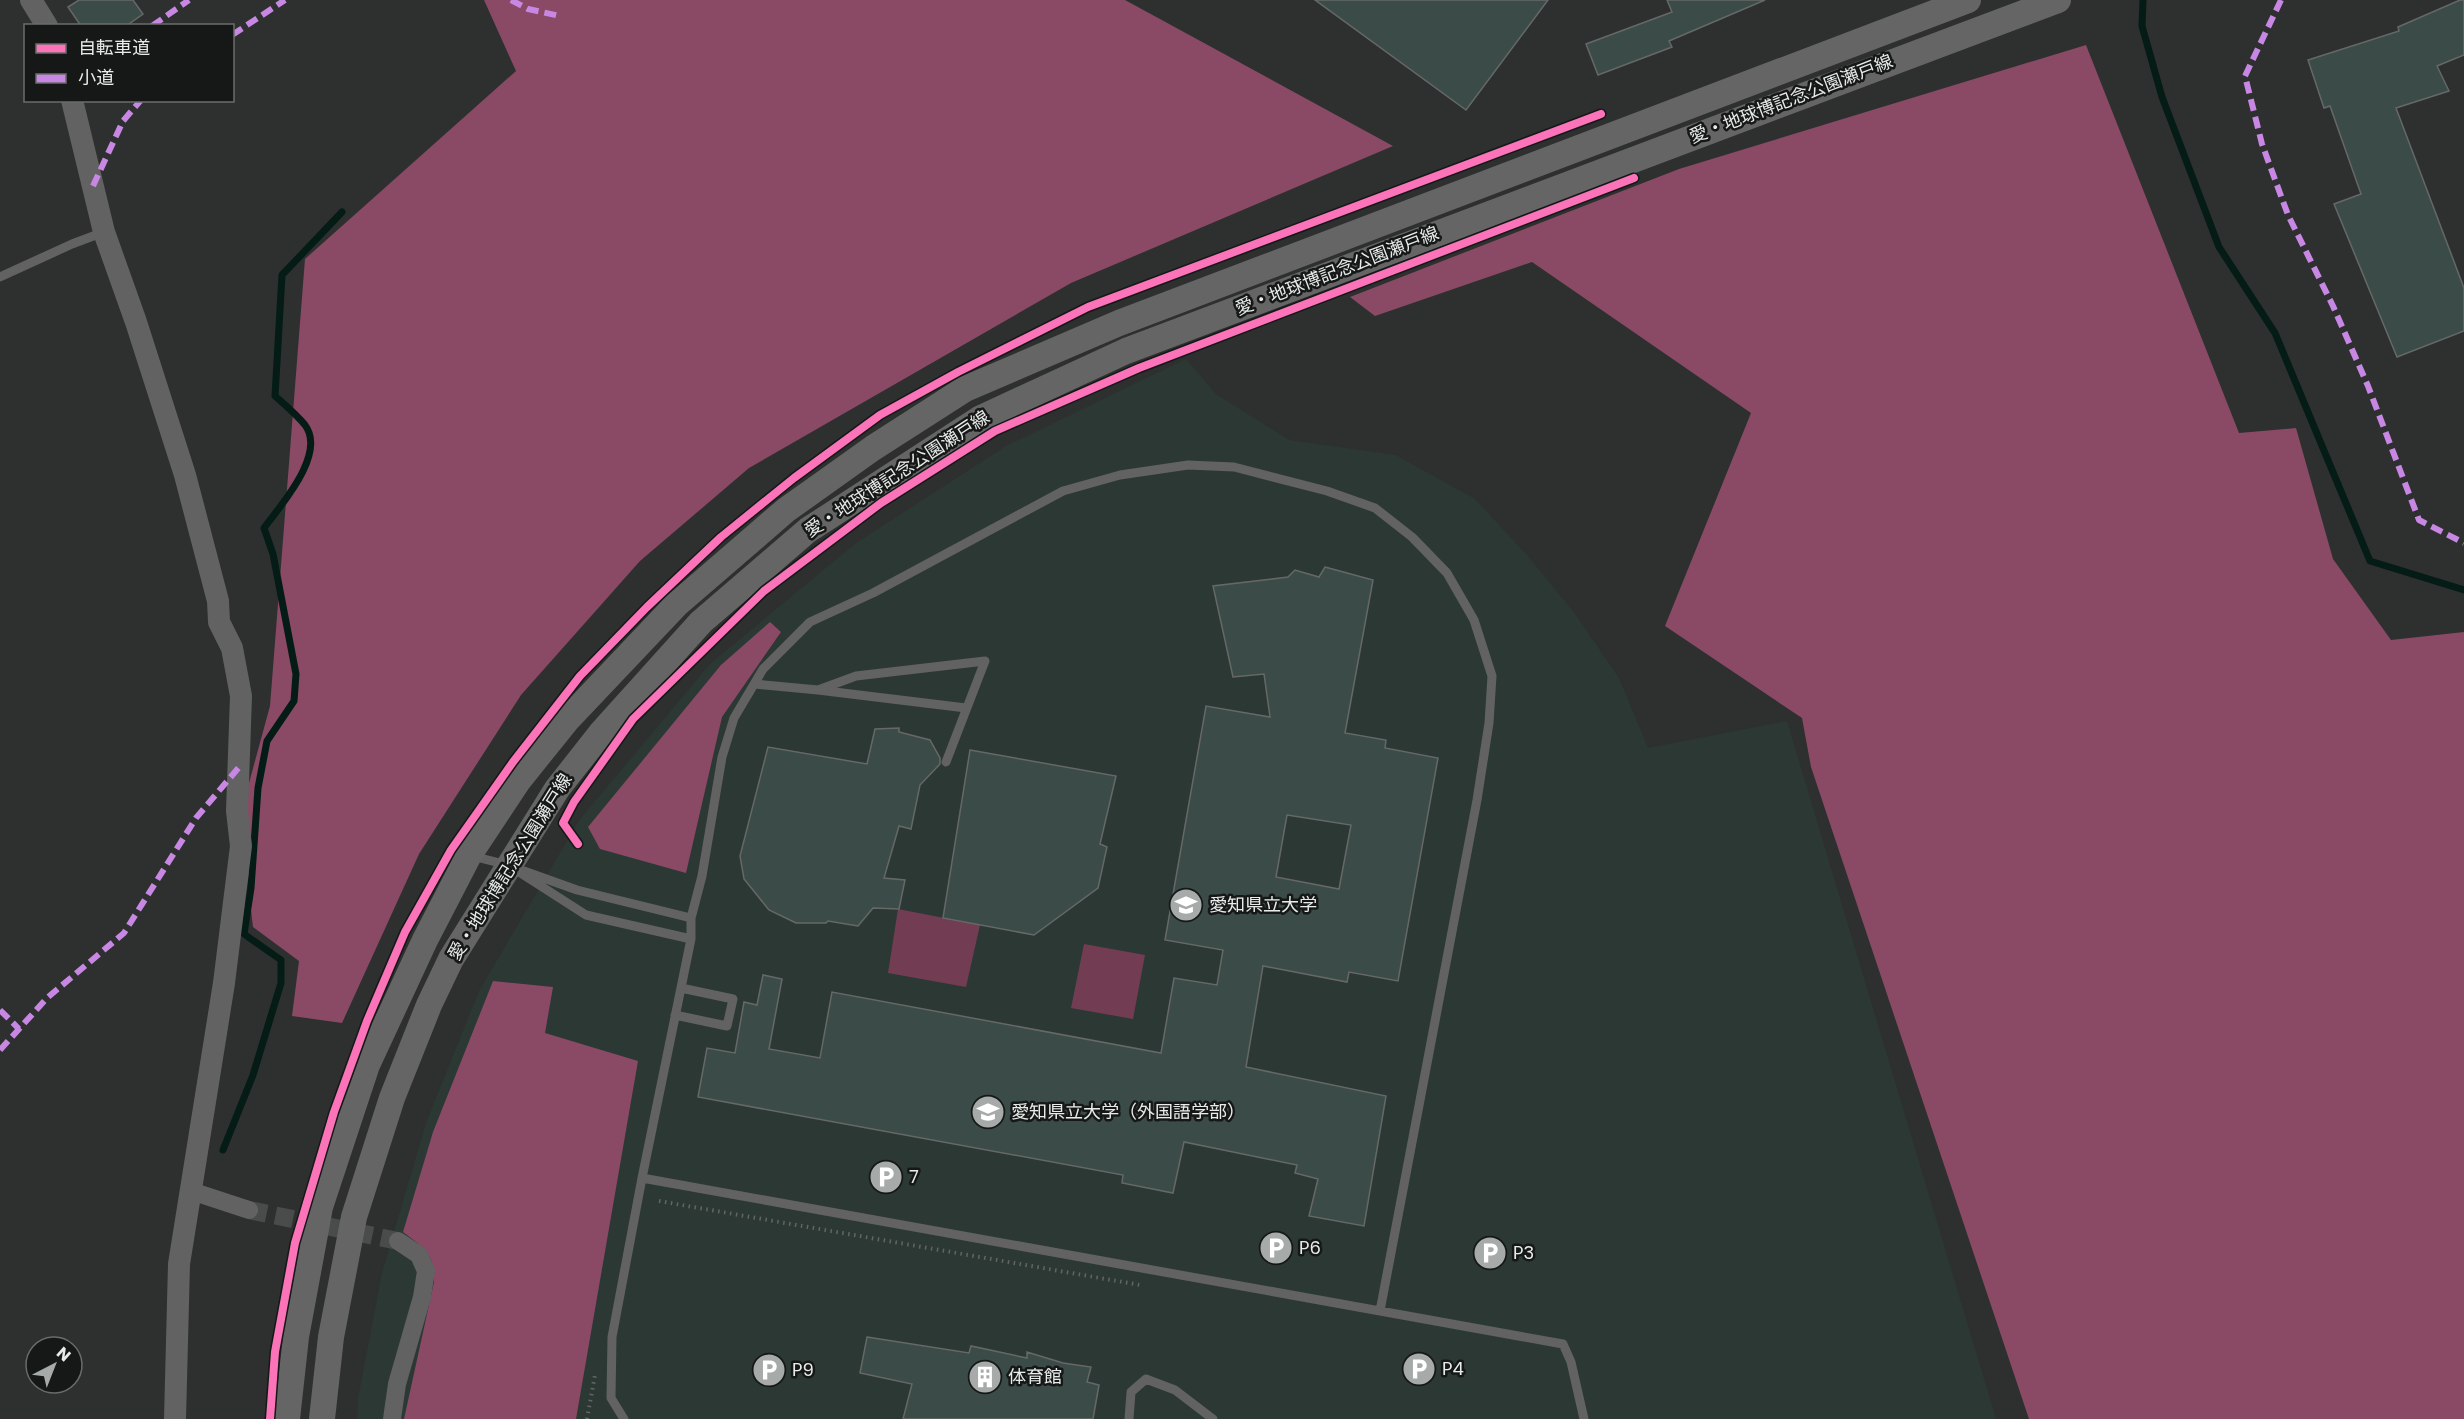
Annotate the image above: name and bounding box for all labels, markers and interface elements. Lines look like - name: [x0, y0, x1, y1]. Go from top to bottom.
- legend: [24, 24, 234, 102]
- text: 自転車道: [78, 35, 150, 60]
- street label: 愛・地球博記念公園瀬戸線: [1686, 48, 1896, 149]
- text: 小道: [78, 65, 114, 90]
- street label: 愛・地球博記念公園瀬戸線: [1232, 220, 1442, 321]
- street label: 愛・地球博記念公園瀬戸線: [799, 404, 994, 543]
- street label: 愛・地球博記念公園瀬戸線: [442, 769, 577, 965]
- school or university icon: 愛知県立大学: [1168, 887, 1204, 923]
- place label: 愛知県立大学: [1209, 892, 1317, 917]
- school or university icon: 愛知県立大学（外国語学部）: [970, 1094, 1006, 1130]
- place label: 愛知県立大学（外国語学部）: [1011, 1099, 1245, 1124]
- parking icon: 7: [868, 1159, 904, 1195]
- place label: 7: [909, 1164, 919, 1189]
- parking icon: P6: [1258, 1230, 1294, 1266]
- place label: P6: [1299, 1235, 1321, 1260]
- parking icon: P3: [1472, 1235, 1508, 1271]
- place label: P3: [1513, 1240, 1534, 1265]
- north arrow: [24, 1335, 84, 1395]
- text: N: [52, 1342, 76, 1367]
- parking icon: P4: [1401, 1351, 1437, 1387]
- parking icon: P9: [751, 1352, 787, 1388]
- place label: P4: [1442, 1356, 1464, 1381]
- place label: P9: [792, 1357, 814, 1382]
- building icon: 体育館: [967, 1359, 1003, 1395]
- place label: 体育館: [1008, 1364, 1062, 1389]

